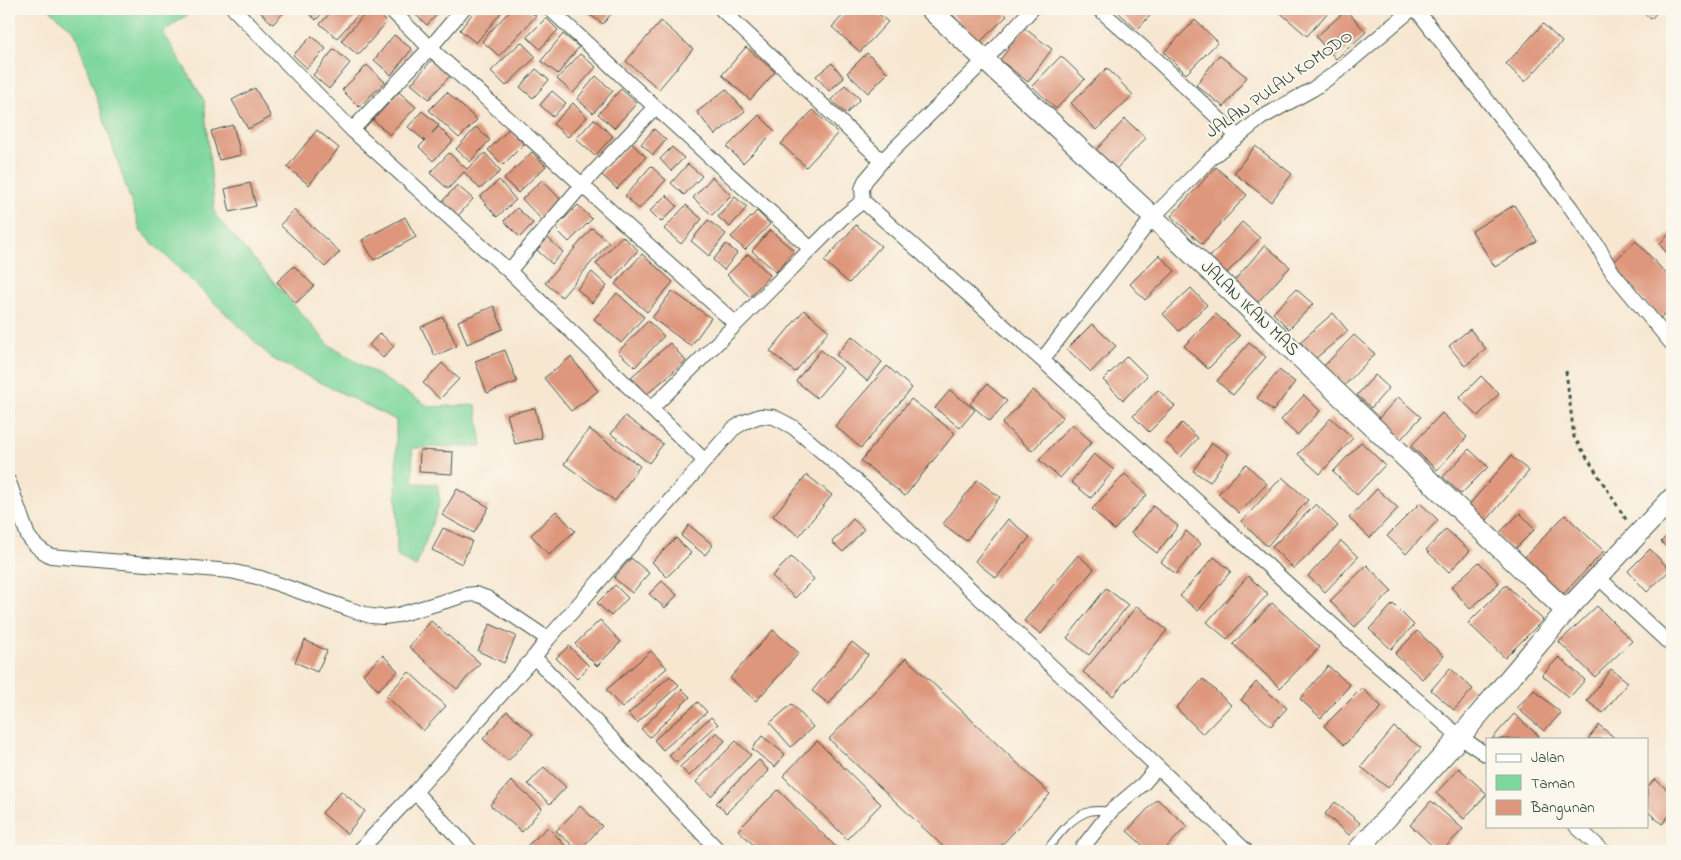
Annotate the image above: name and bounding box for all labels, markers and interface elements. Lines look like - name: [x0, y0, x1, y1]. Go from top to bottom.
- street label: JALAN PULAU KOMODO: [1201, 24, 1359, 146]
- street label: JALAN IKAN MAS: [1194, 255, 1304, 363]
- legend: [1486, 738, 1648, 828]
- text: Jalan: [1531, 747, 1564, 769]
- text: Taman: [1531, 773, 1575, 795]
- text: Bangunan: [1530, 797, 1595, 820]

